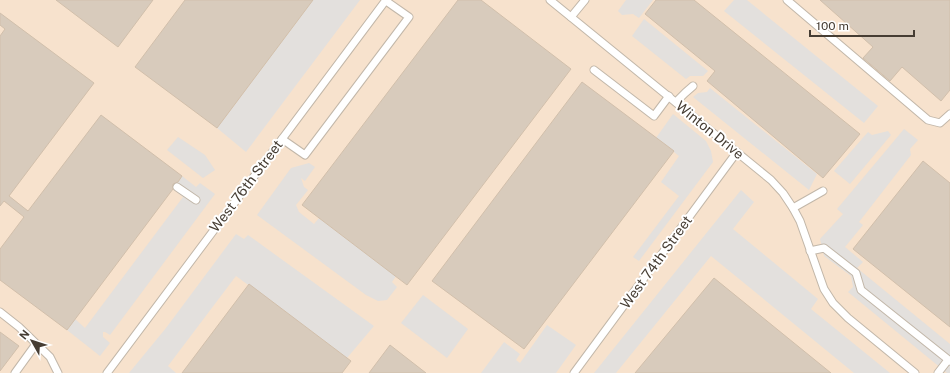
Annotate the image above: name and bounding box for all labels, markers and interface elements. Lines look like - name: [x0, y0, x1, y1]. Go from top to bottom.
- scale bar: [810, 12, 914, 38]
- text: 100 m: [816, 19, 849, 33]
- street label: Winton Drive: [673, 98, 747, 162]
- street label: West 76th Street: [206, 137, 286, 235]
- street label: West 74th Street: [617, 212, 695, 312]
- north arrow: [12, 321, 52, 361]
- text: N: [17, 328, 32, 342]

